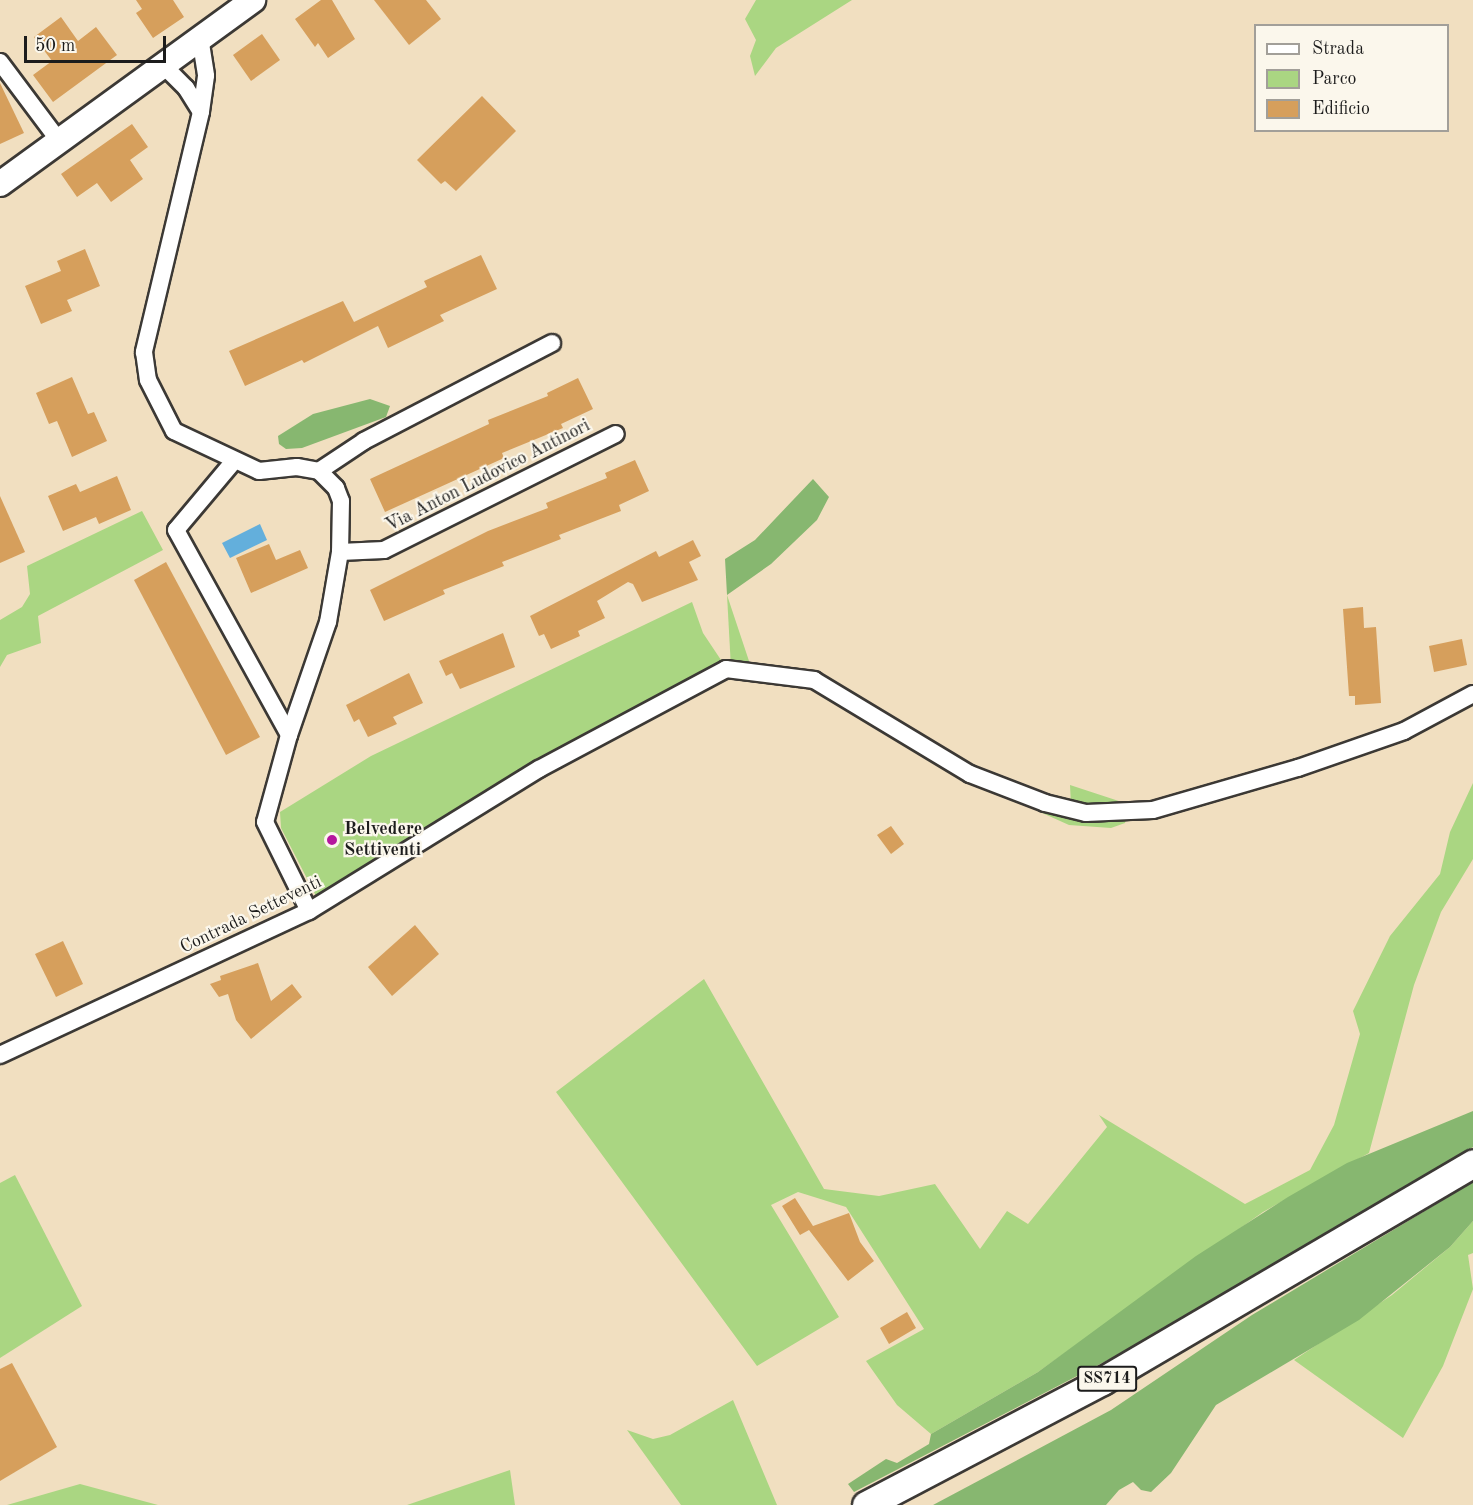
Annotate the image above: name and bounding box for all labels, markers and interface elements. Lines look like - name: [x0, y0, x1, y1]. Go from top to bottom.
- scale bar: [27, 24, 170, 62]
- legend: [1254, 24, 1449, 132]
- text: 50 m: [35, 37, 75, 55]
- text: Strada: [1312, 40, 1364, 58]
- text: Parco: [1312, 70, 1357, 88]
- text: Edificio: [1312, 100, 1370, 118]
- street label: Via Anton Ludovico Antinori: [382, 415, 594, 537]
- place label: Belvedere Settiventi: [344, 819, 422, 862]
- marker: Belvedere Settiventi: [325, 833, 339, 847]
- street label: Contrada Setteventi: [177, 871, 325, 959]
- road number: SS714: [1077, 1366, 1137, 1392]

